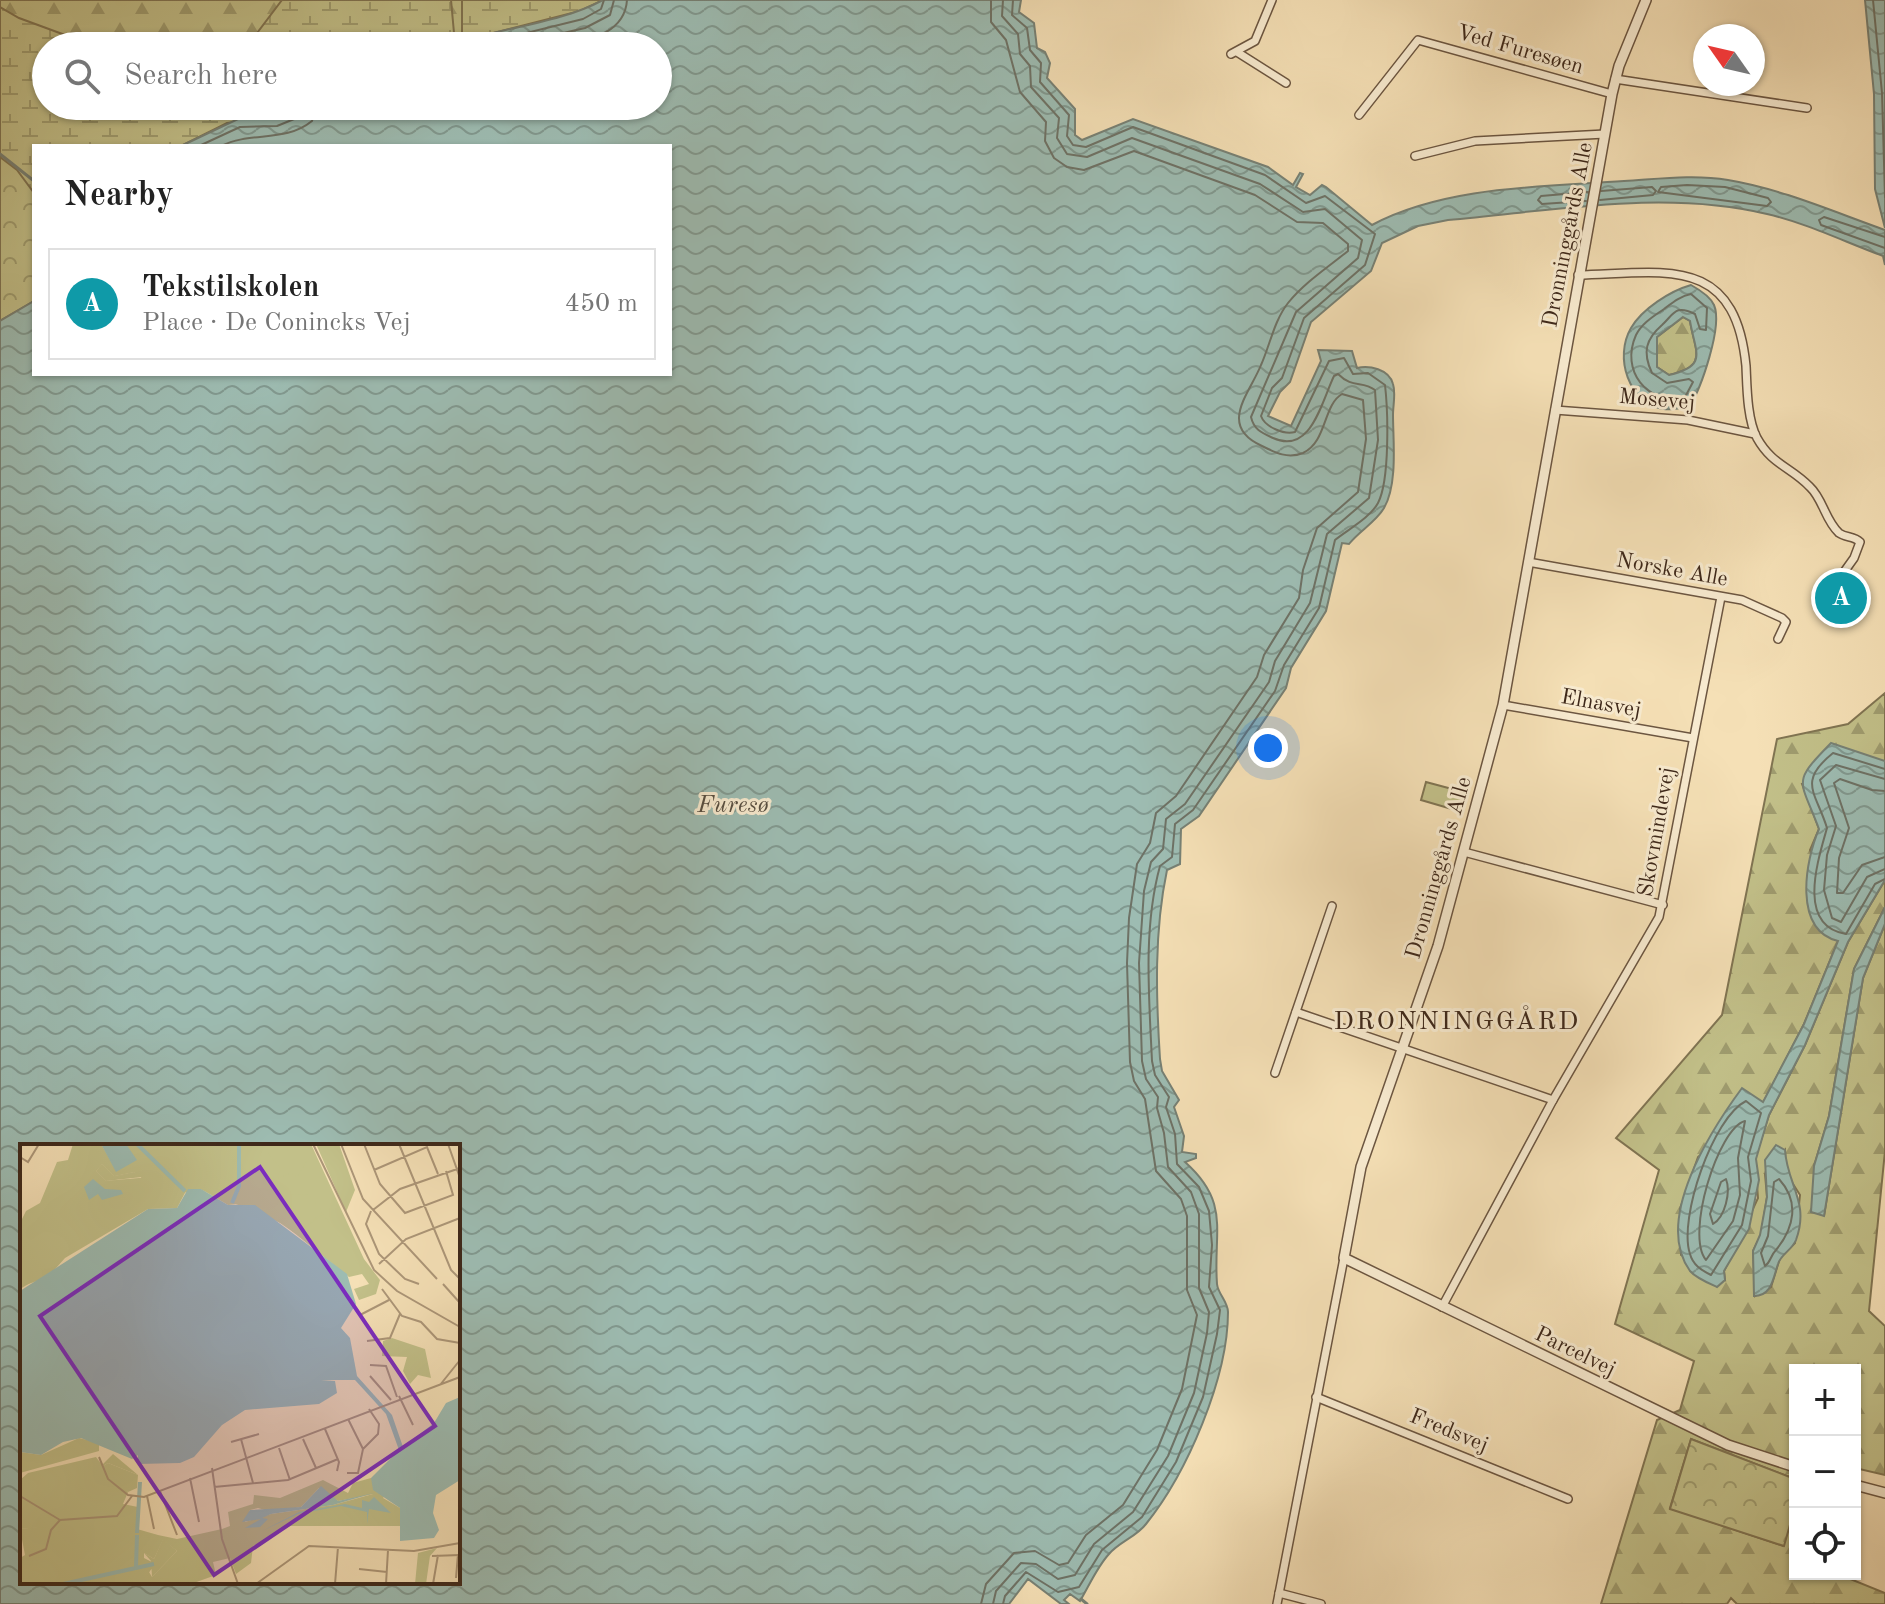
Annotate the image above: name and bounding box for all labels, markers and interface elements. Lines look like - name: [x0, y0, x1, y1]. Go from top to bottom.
- street label: Ved Furesøen: [1454, 21, 1586, 79]
- north arrow: [1693, 24, 1765, 96]
- search box: [32, 32, 672, 120]
- icon: search: [60, 54, 104, 98]
- text: Search here: [124, 61, 278, 91]
- street label: Dronninggårds Alle: [1539, 140, 1597, 330]
- text: Nearby: [64, 179, 174, 213]
- text: Tekstilskolen: [142, 273, 319, 303]
- text: A: [82, 291, 102, 317]
- text: 450 m: [565, 291, 638, 317]
- text: Place · De Conincks Vej: [142, 310, 411, 336]
- street label: Mosevej: [1618, 386, 1696, 414]
- street label: Norske Alle: [1614, 549, 1730, 591]
- pin: A: [1815, 568, 1867, 628]
- street label: Elnasvej: [1559, 686, 1643, 722]
- your location: [1248, 728, 1288, 768]
- street label: Skovmindevej: [1635, 765, 1679, 899]
- street label: Dronninggårds Alle: [1402, 774, 1476, 962]
- water label: Furesø: [696, 794, 769, 818]
- district label: DRONNINGGÅRD: [1334, 1005, 1580, 1035]
- inset map: [20, 1144, 460, 1584]
- street label: Parcelvej: [1531, 1323, 1619, 1381]
- map controls: [1789, 1364, 1861, 1580]
- button: +: [1789, 1364, 1861, 1436]
- street label: Fredsvej: [1406, 1405, 1492, 1457]
- button: −: [1789, 1436, 1861, 1508]
- button: locate: [1789, 1508, 1861, 1580]

